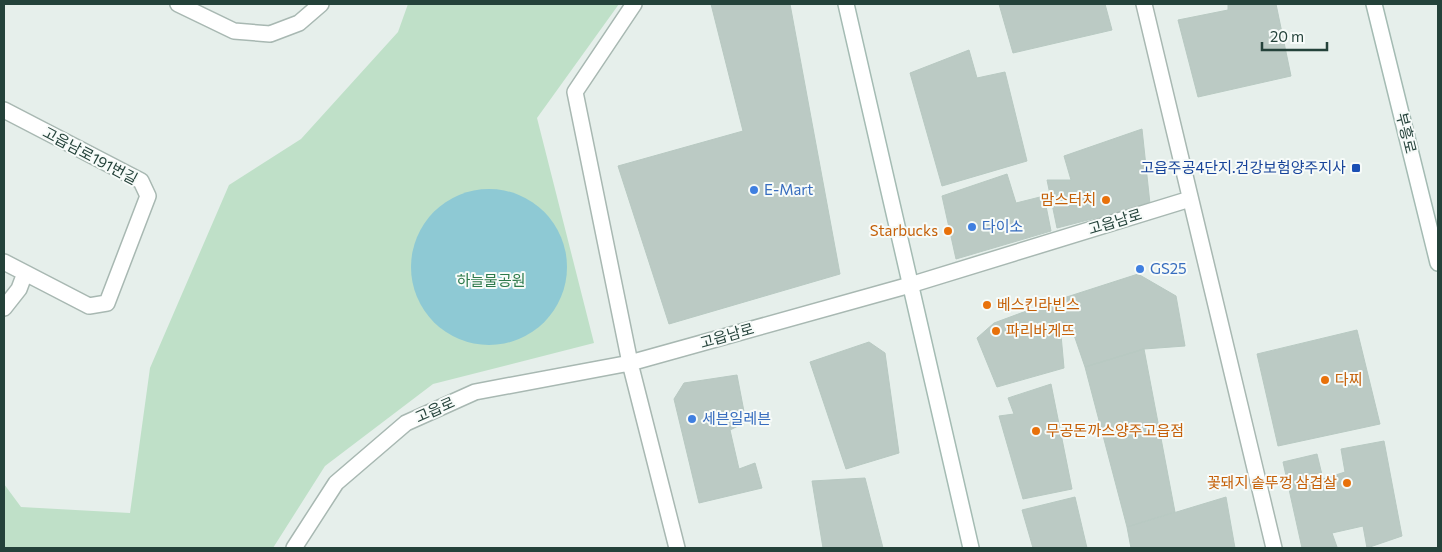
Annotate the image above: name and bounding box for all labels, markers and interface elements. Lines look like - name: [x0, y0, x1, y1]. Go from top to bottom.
- scale bar: [1262, 20, 1327, 52]
- text: 20 m: [1270, 27, 1304, 45]
- street label: 부흥로: [1393, 110, 1421, 155]
- street label: 고읍남로191번길: [40, 123, 141, 188]
- place label: 고읍주공4단지.건강보험양주지사: [1140, 158, 1346, 176]
- marker: 고읍주공4단지.건강보험양주지사: [1350, 162, 1362, 174]
- place label: E-Mart: [764, 180, 813, 198]
- marker: E-Mart: [748, 184, 760, 196]
- place label: 맘스터치: [1041, 190, 1096, 208]
- marker: 맘스터치: [1100, 194, 1112, 206]
- street label: 고읍남로: [1086, 204, 1144, 238]
- place label: 다이소: [982, 217, 1024, 235]
- place label: Starbucks: [870, 221, 938, 239]
- marker: 다이소: [966, 221, 978, 233]
- marker: Starbucks: [942, 225, 954, 237]
- place label: GS25: [1150, 259, 1187, 277]
- marker: GS25: [1134, 263, 1146, 275]
- park label: 하늘물공원: [456, 271, 526, 289]
- place label: 베스킨라빈스: [997, 295, 1080, 313]
- marker: 베스킨라빈스: [981, 299, 993, 311]
- street label: 고읍남로: [698, 319, 756, 351]
- place label: 파리바게뜨: [1006, 321, 1075, 339]
- marker: 파리바게뜨: [990, 325, 1002, 337]
- place label: 다찌: [1335, 370, 1363, 388]
- marker: 다찌: [1319, 374, 1331, 386]
- street label: 고읍로: [412, 392, 457, 426]
- place label: 세븐일레븐: [702, 409, 771, 427]
- marker: 세븐일레븐: [686, 413, 698, 425]
- place label: 무공돈까스양주고읍점: [1046, 421, 1184, 439]
- marker: 무공돈까스양주고읍점: [1030, 425, 1042, 437]
- place label: 꽃돼지 솥뚜껑 삼겹살: [1207, 473, 1337, 491]
- marker: 꽃돼지 솥뚜껑 삼겹살: [1341, 477, 1353, 489]

